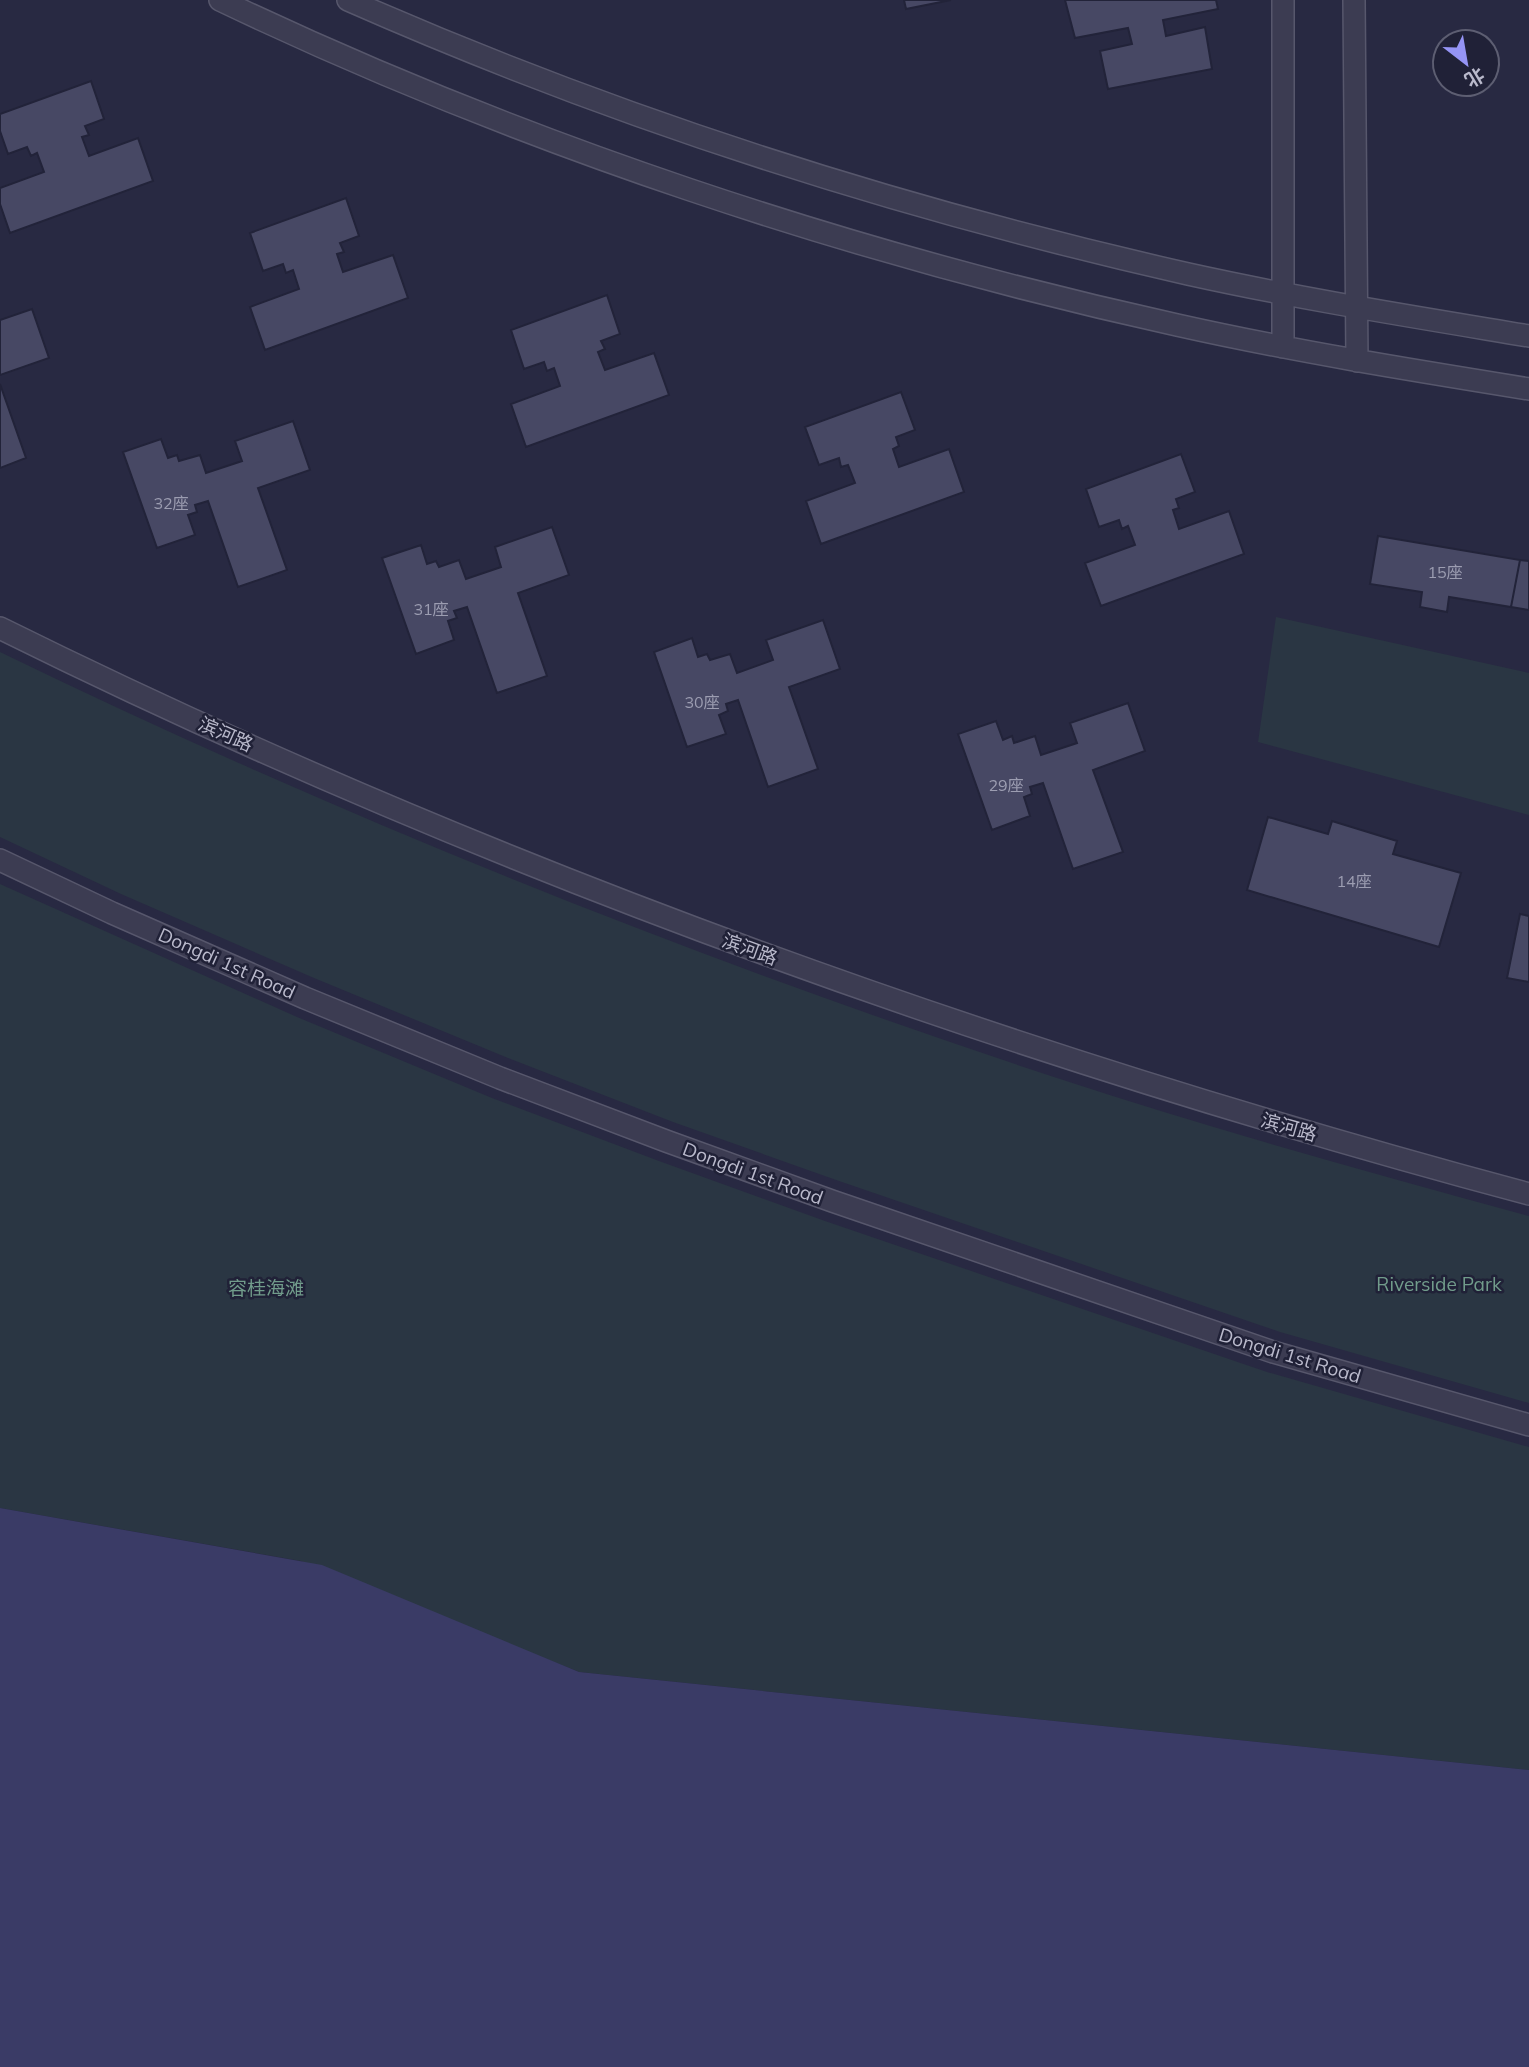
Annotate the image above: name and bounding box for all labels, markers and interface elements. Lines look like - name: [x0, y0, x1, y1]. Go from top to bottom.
- north arrow: [1431, 28, 1501, 98]
- text: 北: [1460, 62, 1489, 93]
- house number: 32座: [153, 493, 189, 513]
- house number: 15座: [1427, 562, 1463, 582]
- house number: 31座: [413, 599, 449, 619]
- house number: 30座: [684, 692, 720, 712]
- street label: 滨河路: [195, 711, 257, 757]
- house number: 29座: [988, 775, 1024, 795]
- house number: 14座: [1336, 871, 1372, 891]
- street label: Dongdi 1st Road: [155, 922, 299, 1004]
- street label: 滨河路: [719, 928, 781, 970]
- street label: 滨河路: [1258, 1108, 1320, 1146]
- street label: Dongdi 1st Road: [680, 1137, 826, 1209]
- park label: Riverside Park: [1376, 1272, 1502, 1296]
- park label: 容桂海滩: [228, 1276, 304, 1300]
- street label: Dongdi 1st Road: [1216, 1322, 1364, 1388]

